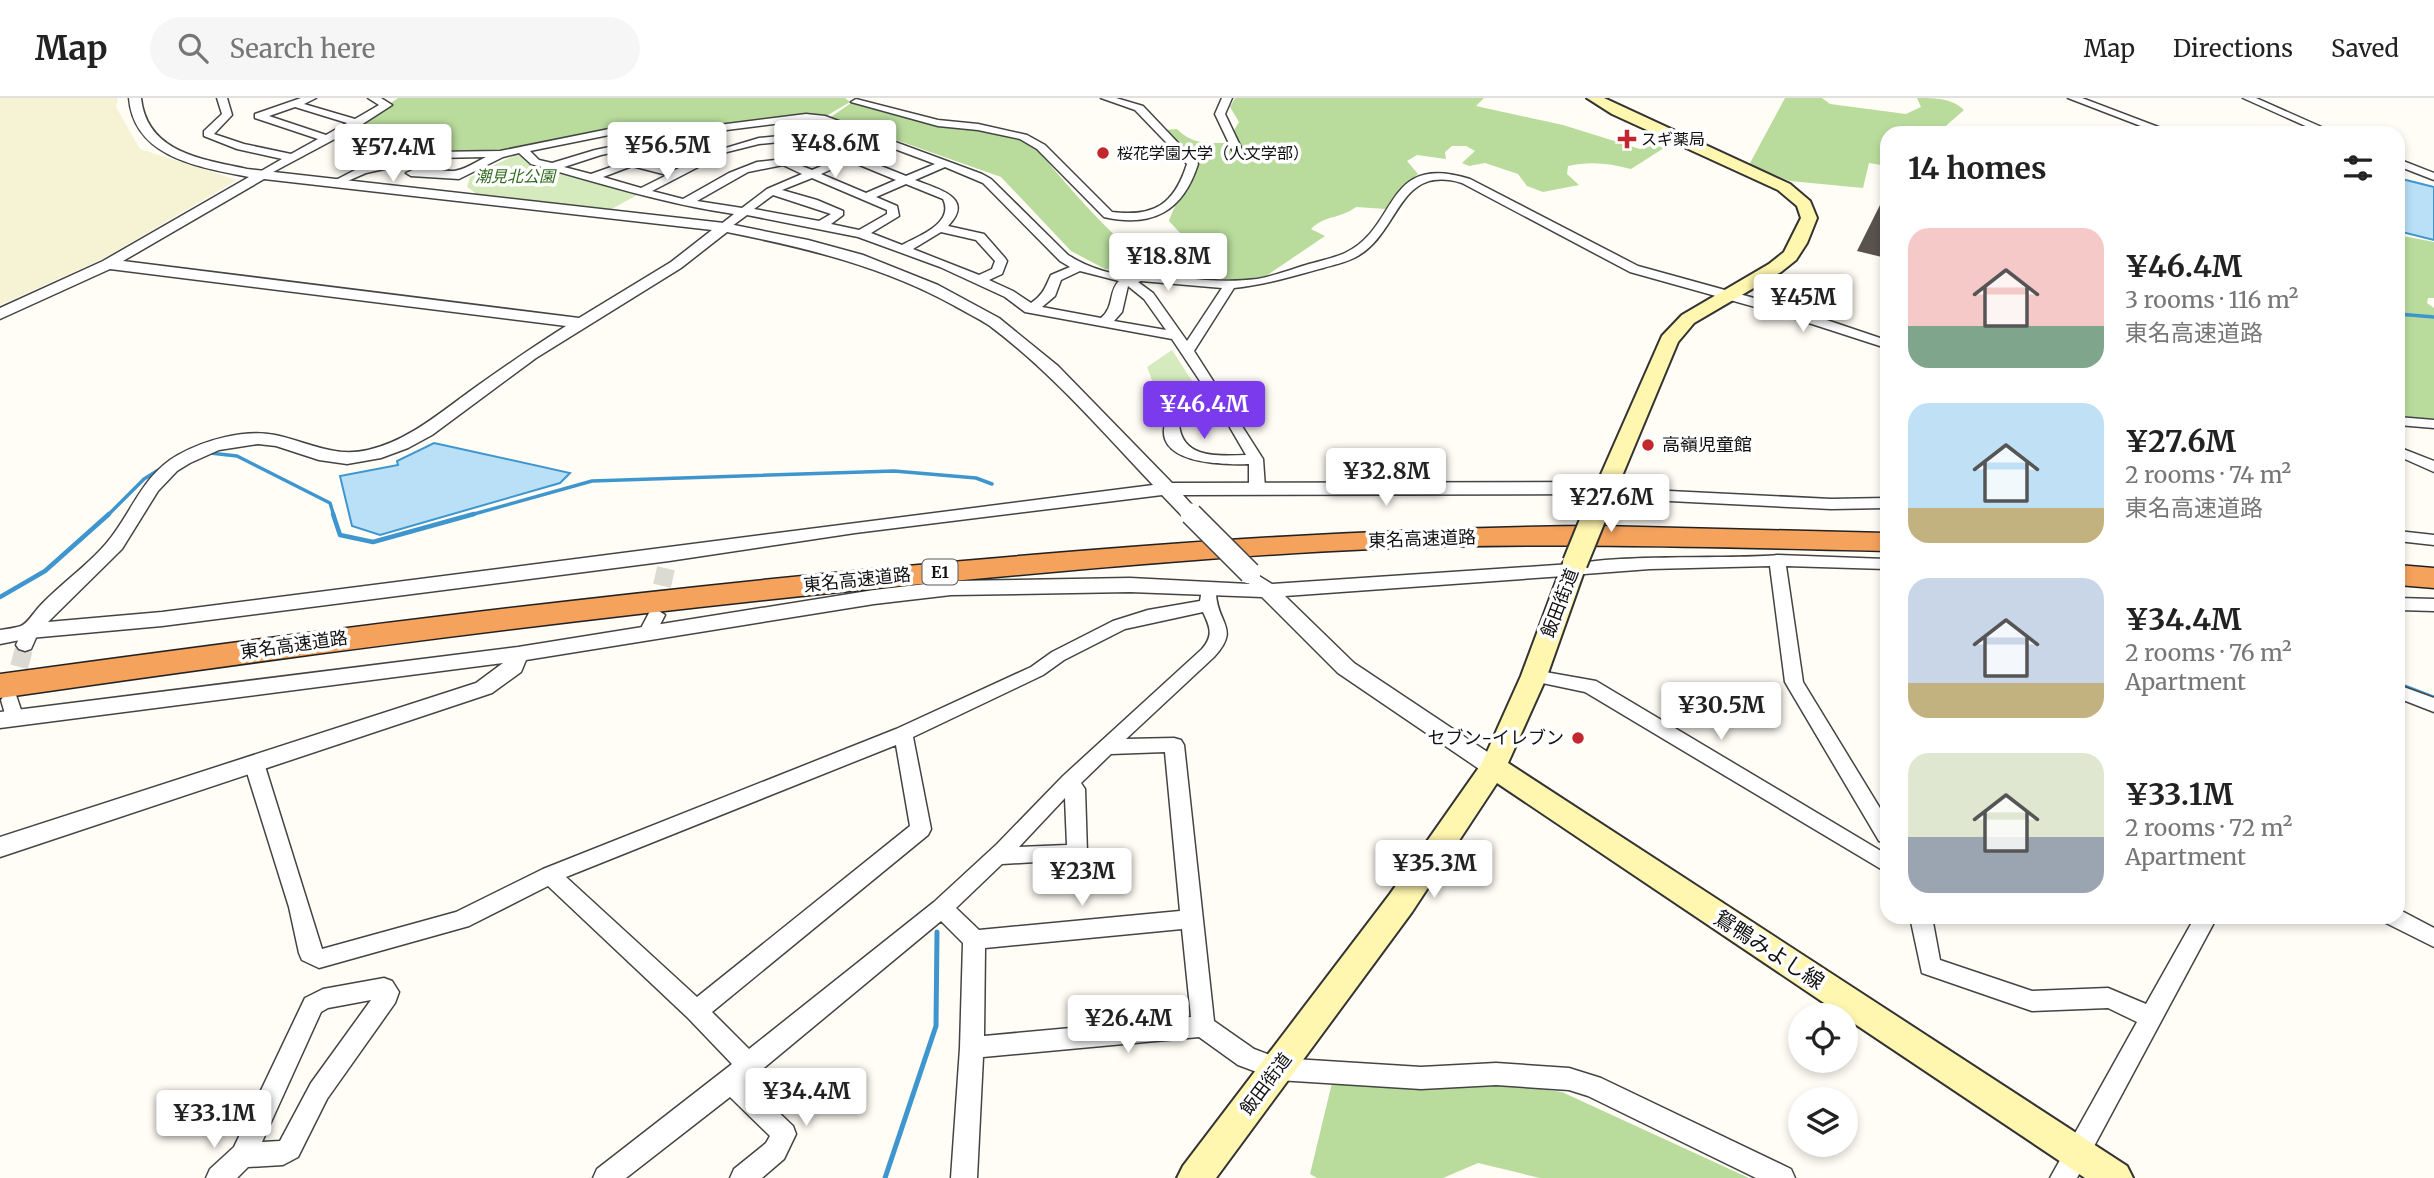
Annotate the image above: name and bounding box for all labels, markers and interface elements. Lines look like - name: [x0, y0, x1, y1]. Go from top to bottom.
- search box: [150, 17, 640, 80]
- text: Map: [35, 28, 108, 69]
- icon: search: [174, 29, 212, 67]
- text: Search here: [230, 32, 375, 65]
- text: Map: [2084, 33, 2135, 64]
- text: Directions: [2173, 33, 2293, 64]
- text: Saved: [2331, 33, 2399, 64]
- pin: ¥48.6M: [778, 120, 892, 180]
- pin: ¥56.5M: [610, 122, 724, 182]
- pin: ¥57.4M: [336, 125, 450, 184]
- text: ¥48.6M: [790, 128, 880, 157]
- place label: スギ薬局: [1641, 129, 1705, 149]
- text: ¥56.5M: [623, 130, 711, 159]
- marker: スギ薬局: [1619, 131, 1635, 147]
- text: ¥57.4M: [351, 132, 435, 161]
- place label: 桜花学園大学（人文学部）: [1117, 143, 1309, 163]
- marker: 桜花学園大学（人文学部）: [1095, 145, 1111, 161]
- text: 14 homes: [1908, 149, 2046, 187]
- icon: filters: [2339, 149, 2377, 187]
- park label: 潮見北公園: [475, 166, 557, 186]
- pin: ¥18.8M: [1111, 234, 1225, 293]
- text: ¥18.8M: [1125, 241, 1211, 270]
- text: ¥46.4M: [2125, 247, 2242, 285]
- icon: home: [1964, 256, 2048, 340]
- pin: ¥45M: [1762, 274, 1844, 334]
- text: ¥45M: [1770, 282, 1836, 311]
- text: 3 rooms · 116 m²: [2125, 285, 2299, 314]
- text: 東名高速道路: [2125, 318, 2263, 347]
- pin: ¥46.4M: [1147, 382, 1261, 441]
- text: ¥46.4M: [1159, 389, 1249, 418]
- text: ¥27.6M: [2125, 422, 2236, 460]
- icon: home: [1964, 431, 2048, 515]
- place label: 高嶺児童館: [1662, 433, 1752, 456]
- marker: 高嶺児童館: [1640, 437, 1656, 453]
- pin: ¥32.8M: [1329, 448, 1443, 508]
- text: ¥32.8M: [1342, 456, 1430, 485]
- text: 2 rooms · 74 m²: [2125, 460, 2291, 489]
- pin: ¥27.6M: [1554, 474, 1668, 534]
- text: ¥27.6M: [1568, 482, 1654, 511]
- text: 東名高速道路: [2125, 493, 2263, 522]
- street label: 東名高速道路: [1368, 525, 1476, 552]
- road number: E1: [922, 559, 958, 584]
- street label: 東名高速道路: [802, 562, 912, 597]
- street label: 飯田街道: [1536, 565, 1583, 641]
- text: ¥34.4M: [2125, 600, 2241, 638]
- icon: home: [1964, 606, 2048, 690]
- street label: 東名高速道路: [239, 626, 349, 663]
- text: 2 rooms · 76 m²: [2125, 638, 2292, 667]
- text: Apartment: [2125, 667, 2246, 696]
- pin: ¥30.5M: [1664, 682, 1778, 742]
- text: ¥30.5M: [1677, 690, 1765, 719]
- place label: セブン-イレブン: [1428, 726, 1564, 749]
- marker: セブン-イレブン: [1570, 730, 1586, 746]
- text: ¥33.1M: [2125, 775, 2234, 813]
- icon: home: [1964, 781, 2048, 865]
- text: 2 rooms · 72 m²: [2125, 813, 2292, 842]
- pin: ¥35.3M: [1377, 840, 1491, 900]
- text: Apartment: [2125, 842, 2246, 871]
- pin: ¥23M: [1041, 848, 1123, 908]
- text: ¥35.3M: [1391, 848, 1477, 877]
- text: ¥23M: [1049, 856, 1115, 885]
- street label: 鴛鴨みよし線: [1709, 904, 1829, 995]
- pin: ¥26.4M: [1071, 996, 1185, 1055]
- text: ¥26.4M: [1084, 1003, 1172, 1032]
- map controls: [1788, 1003, 1858, 1157]
- button: locate: [1788, 1003, 1858, 1073]
- street label: 飯田街道: [1235, 1048, 1296, 1119]
- pin: ¥34.4M: [749, 1068, 863, 1128]
- text: ¥34.4M: [761, 1076, 851, 1105]
- button: layers: [1788, 1087, 1858, 1157]
- pin: ¥33.1M: [157, 1090, 271, 1150]
- text: ¥33.1M: [172, 1098, 256, 1127]

